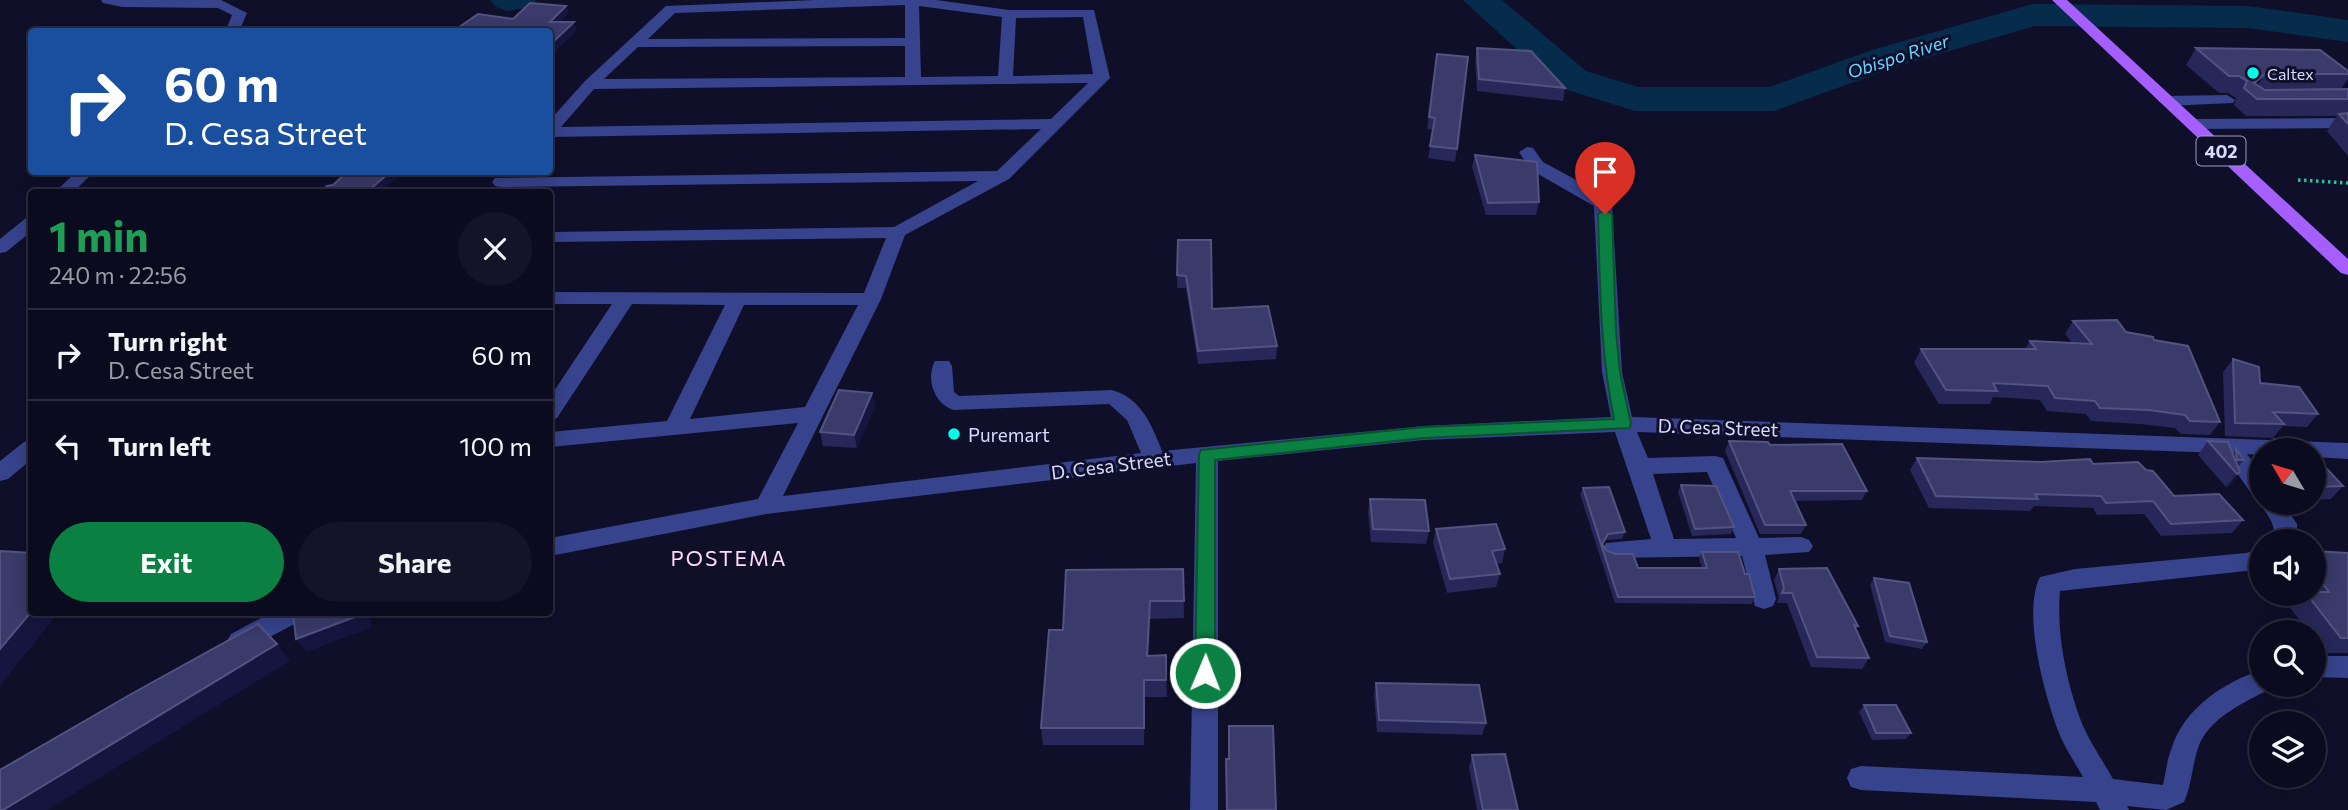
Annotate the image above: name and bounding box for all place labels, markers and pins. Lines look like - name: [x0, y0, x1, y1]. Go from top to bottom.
- place label: Caltex: [2267, 64, 2314, 83]
- marker: Caltex: [2245, 65, 2261, 81]
- pin: [1575, 142, 1635, 214]
- place label: Puremart: [968, 423, 1050, 446]
- marker: Puremart: [946, 426, 962, 442]

